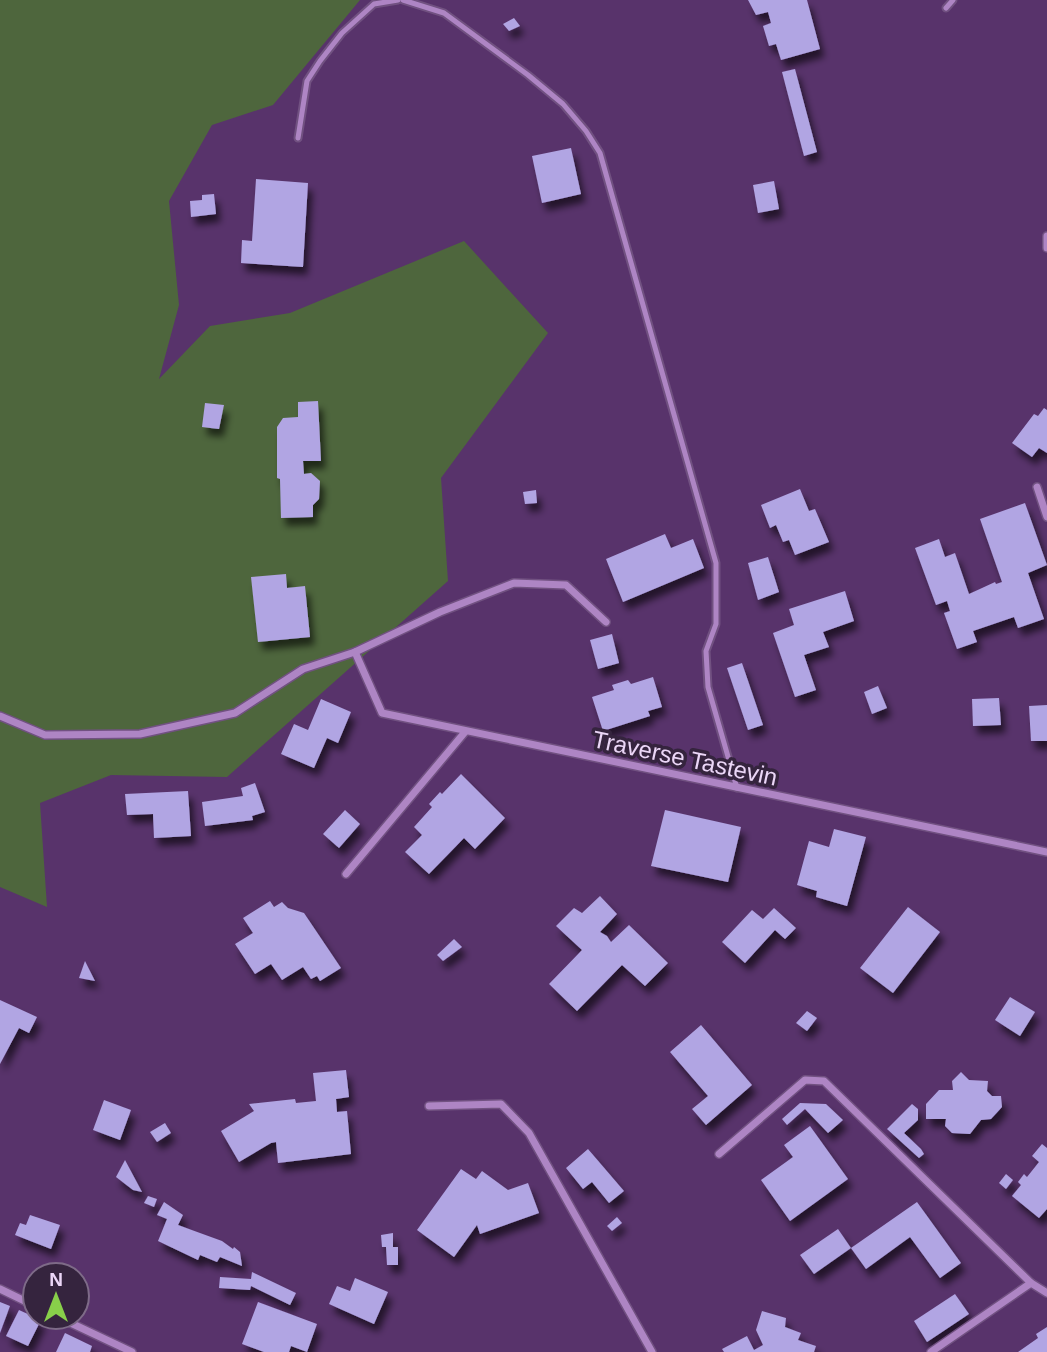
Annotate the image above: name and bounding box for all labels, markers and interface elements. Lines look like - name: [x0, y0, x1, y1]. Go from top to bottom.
- street label: Traverse Tastevin: [590, 725, 780, 791]
- north arrow: [21, 1261, 91, 1331]
- text: N: [49, 1269, 63, 1290]

